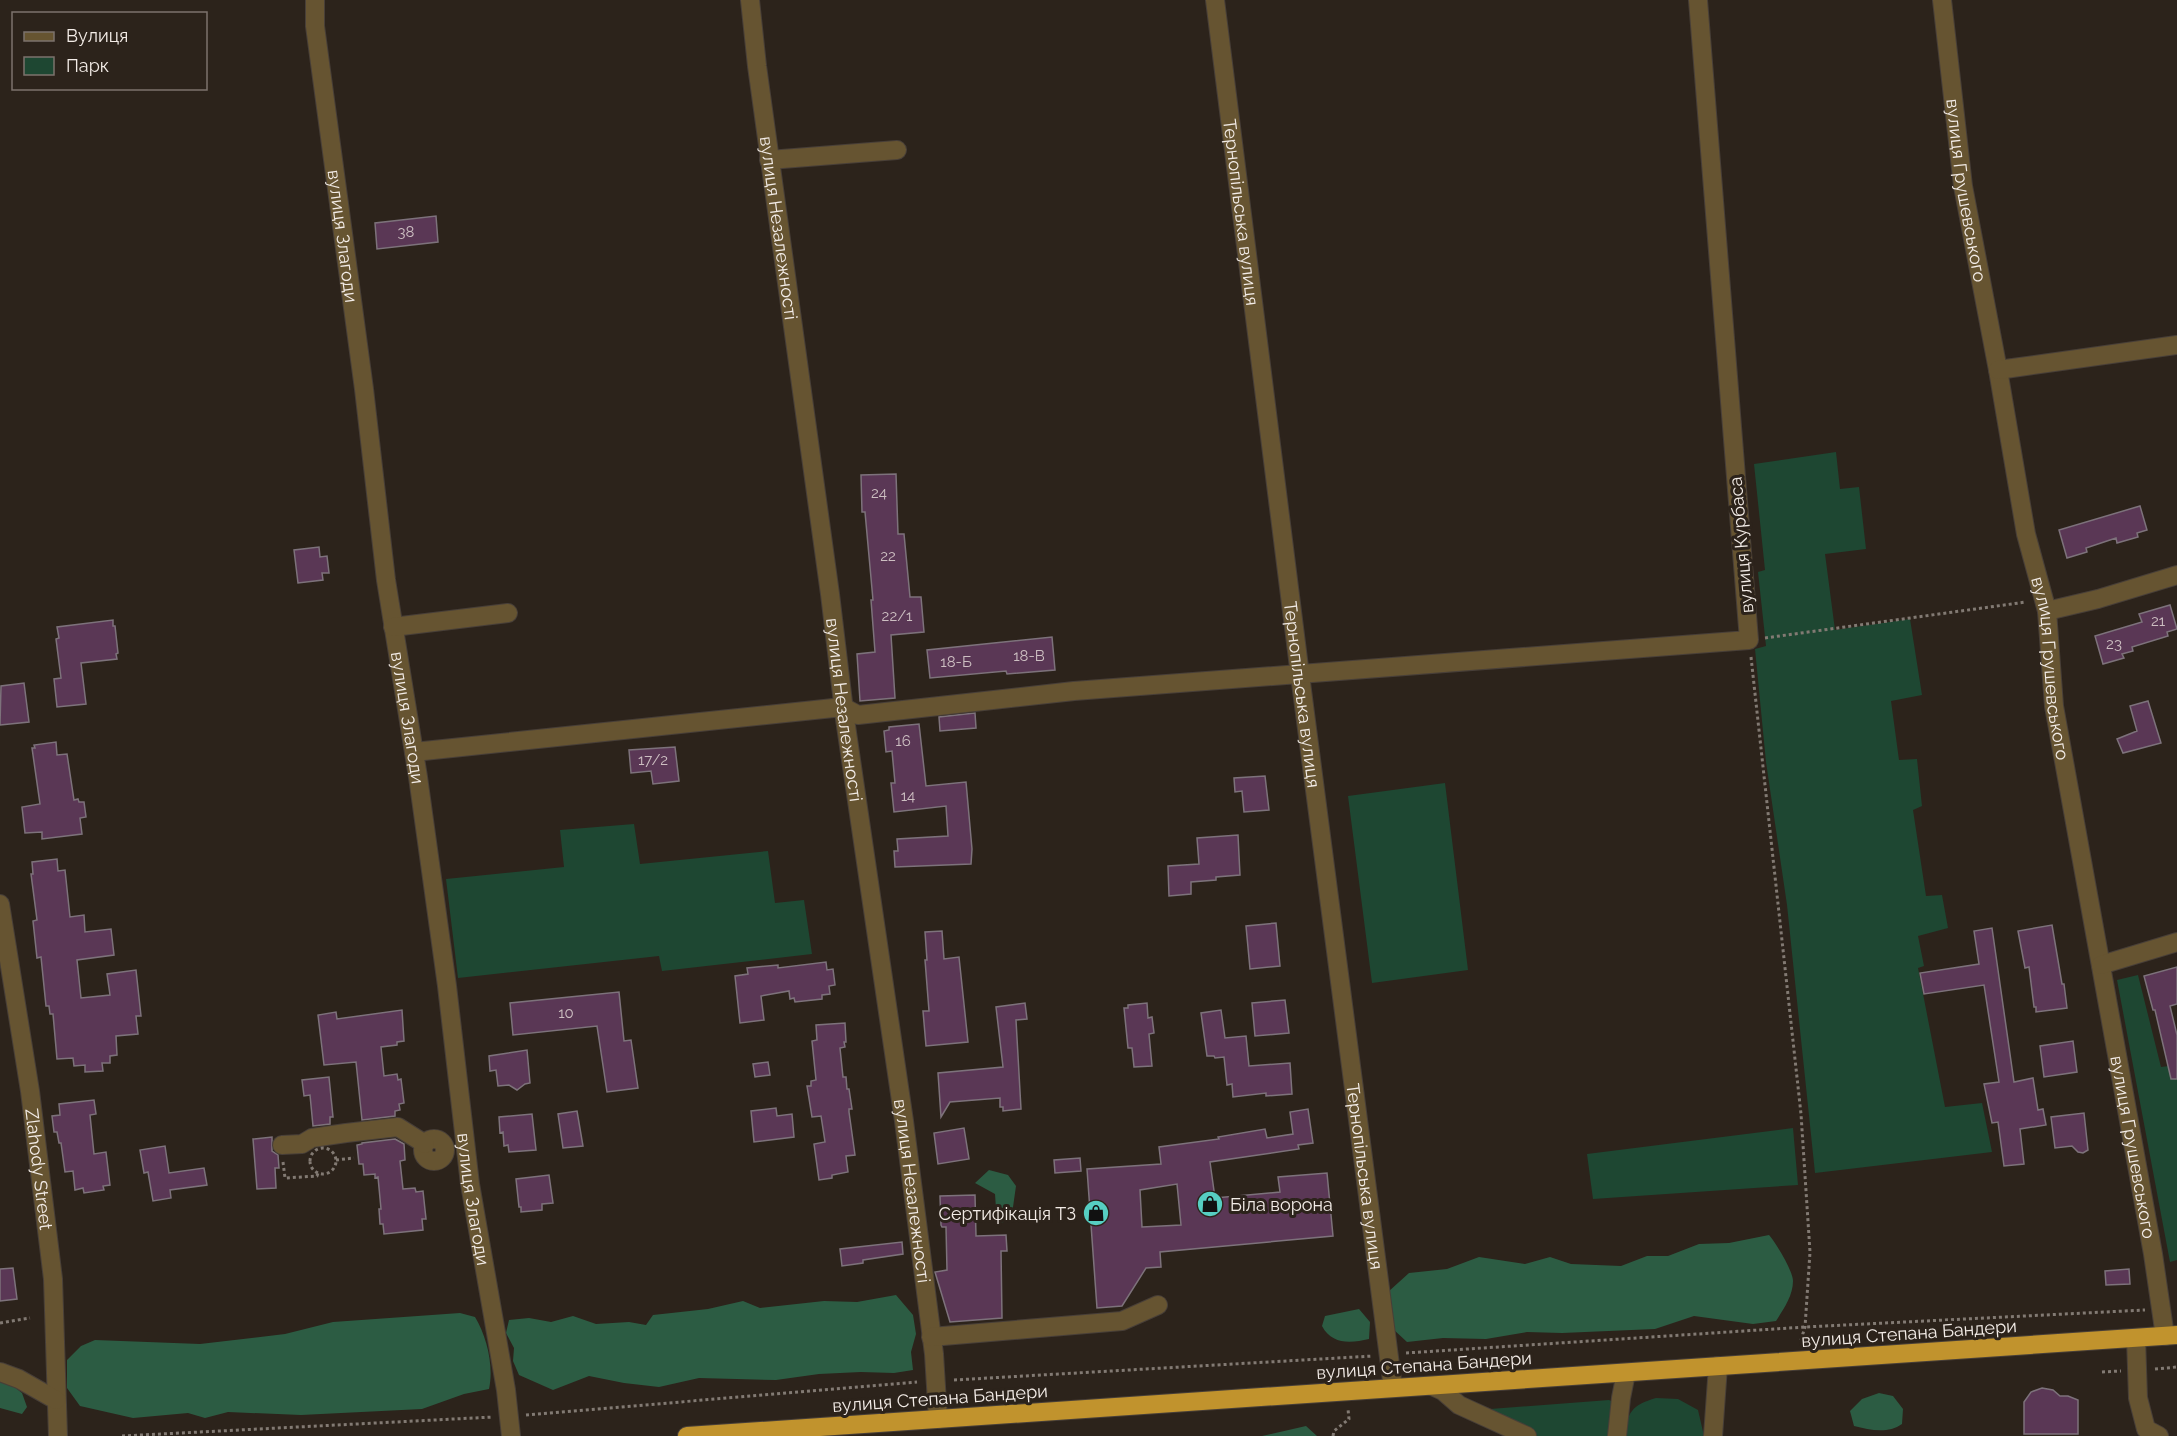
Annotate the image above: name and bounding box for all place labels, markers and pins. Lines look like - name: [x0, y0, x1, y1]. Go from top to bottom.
- shop icon: Біла ворона: [1195, 1189, 1225, 1219]
- place label: Біла ворона: [1230, 1194, 1333, 1215]
- shop icon: Сертифікація ТЗ: [1081, 1198, 1111, 1228]
- place label: Сертифікація ТЗ: [939, 1203, 1076, 1224]

